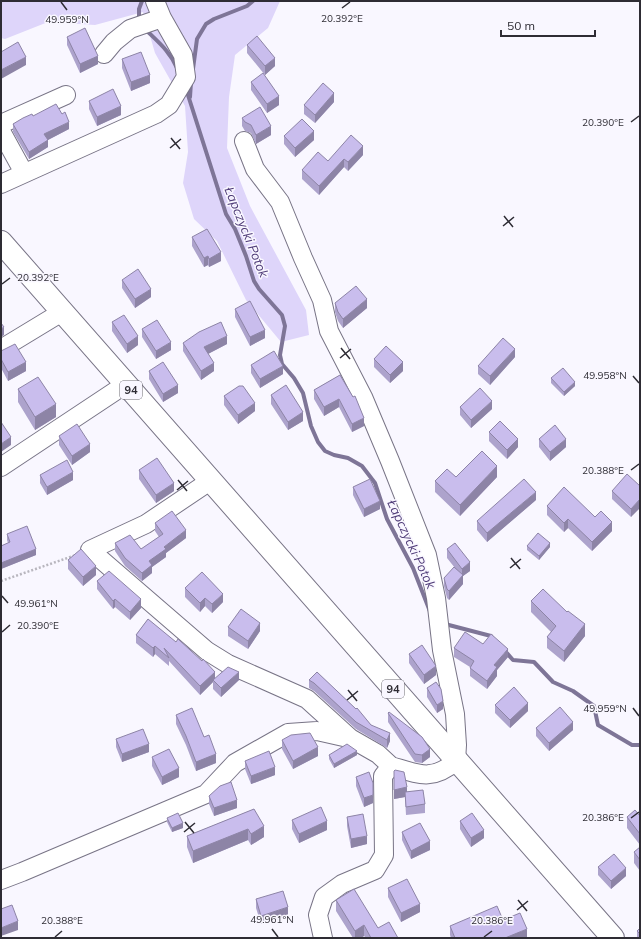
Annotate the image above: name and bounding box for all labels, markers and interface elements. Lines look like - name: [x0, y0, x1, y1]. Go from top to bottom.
- text: 20.392°E: [321, 12, 363, 25]
- scale bar: [501, 12, 595, 38]
- text: 49.959°N: [45, 13, 89, 26]
- text: 50 m: [507, 18, 535, 33]
- text: 20.390°E: [582, 116, 624, 129]
- water label: Łapczycki Potok: [221, 183, 273, 280]
- text: 20.392°E: [17, 271, 59, 284]
- text: 49.958°N: [583, 369, 627, 382]
- road number: 94: [120, 381, 142, 399]
- text: 20.388°E: [582, 464, 624, 477]
- water label: Łapczycki Potok: [384, 496, 440, 591]
- text: 49.961°N: [14, 597, 58, 610]
- text: 20.390°E: [17, 619, 59, 632]
- road number: 94: [382, 680, 404, 698]
- text: 49.959°N: [583, 702, 627, 715]
- text: 20.386°E: [582, 811, 624, 824]
- text: 49.961°N: [250, 913, 294, 926]
- text: 20.388°E: [41, 914, 83, 927]
- text: 20.386°E: [471, 914, 513, 927]

